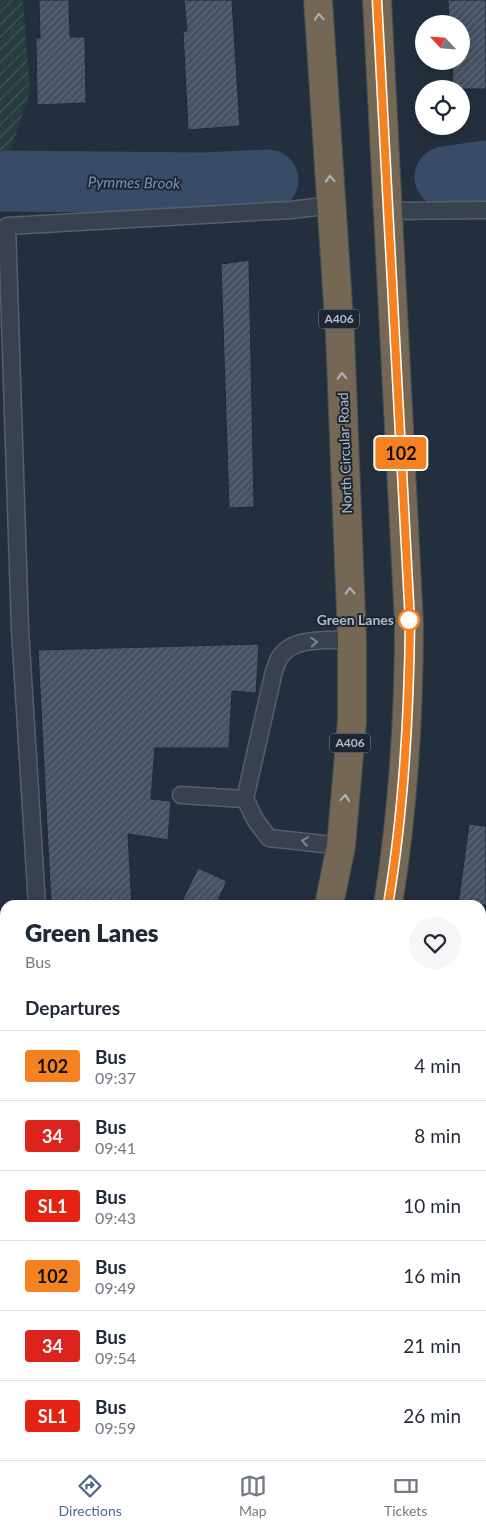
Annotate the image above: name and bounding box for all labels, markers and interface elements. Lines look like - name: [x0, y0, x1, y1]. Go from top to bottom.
- one-way arrow: [314, 12, 325, 20]
- north arrow: [415, 15, 470, 70]
- map controls: [415, 15, 470, 135]
- button: locate: [415, 80, 470, 135]
- water label: Pymmes Brook: [88, 172, 181, 192]
- one-way arrow: [324, 174, 335, 182]
- road number: A406: [319, 310, 359, 328]
- one-way arrow: [336, 372, 347, 380]
- street label: North Circular Road: [334, 392, 355, 514]
- line badge: 102: [372, 437, 430, 469]
- text: 102: [385, 442, 417, 464]
- one-way arrow: [344, 586, 355, 594]
- marker: Green Lanes: [398, 609, 420, 631]
- place label: Green Lanes: [317, 611, 394, 628]
- one-way arrow: [310, 636, 318, 647]
- road number: A406: [330, 734, 370, 752]
- one-way arrow: [339, 793, 350, 801]
- one-way arrow: [301, 836, 309, 847]
- button: heart: [409, 917, 461, 969]
- text: Green Lanes: [25, 918, 159, 947]
- text: Bus: [25, 952, 51, 971]
- text: Departures: [25, 996, 120, 1019]
- text: Bus: [95, 1045, 126, 1068]
- text: 4 min: [414, 1054, 461, 1077]
- text: 102: [37, 1055, 68, 1077]
- text: 09:37: [95, 1068, 136, 1087]
- text: Bus: [95, 1115, 126, 1138]
- text: 8 min: [414, 1124, 461, 1147]
- text: 34: [42, 1125, 63, 1147]
- text: 09:41: [95, 1138, 136, 1157]
- text: Bus: [95, 1185, 126, 1208]
- text: 10 min: [403, 1194, 461, 1217]
- text: SL1: [38, 1195, 67, 1217]
- text: 09:43: [95, 1208, 136, 1227]
- text: Bus: [95, 1255, 126, 1278]
- text: 16 min: [403, 1264, 461, 1287]
- text: 102: [37, 1265, 68, 1287]
- text: 09:49: [95, 1278, 136, 1297]
- text: Bus: [95, 1325, 126, 1348]
- text: 21 min: [403, 1334, 461, 1357]
- text: 34: [42, 1335, 63, 1357]
- text: 09:54: [95, 1348, 136, 1367]
- text: Bus: [95, 1395, 126, 1418]
- text: 26 min: [403, 1404, 461, 1427]
- text: SL1: [38, 1405, 67, 1427]
- text: 09:59: [95, 1418, 136, 1437]
- tab: Directions: [59, 1472, 122, 1519]
- tab: Map: [239, 1472, 267, 1519]
- tab: Tickets: [384, 1472, 427, 1519]

